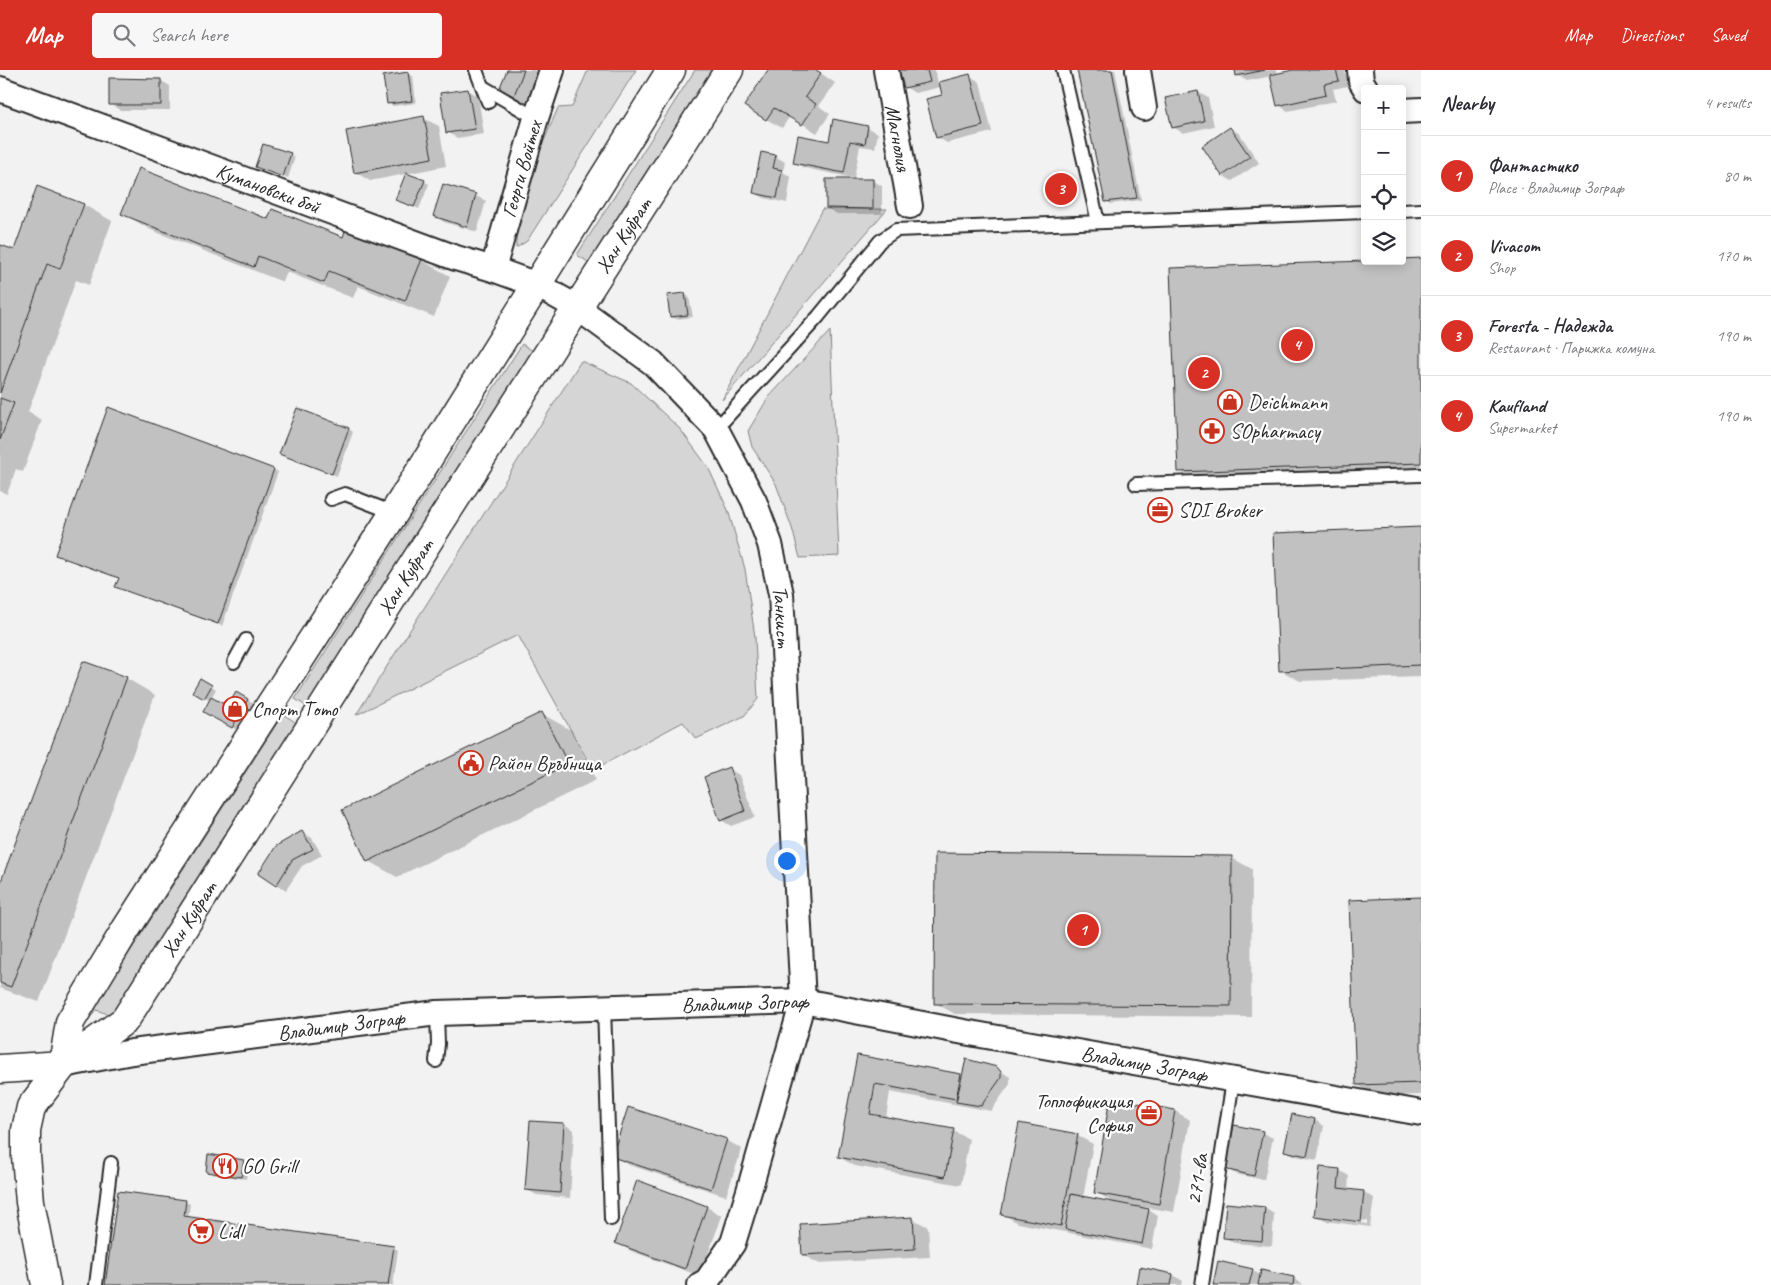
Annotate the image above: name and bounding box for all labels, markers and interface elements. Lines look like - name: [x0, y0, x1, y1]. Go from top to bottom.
- search box: [92, 13, 442, 58]
- text: Map: [25, 20, 62, 50]
- icon: search: [110, 21, 138, 49]
- text: Search here: [150, 23, 228, 47]
- text: Map: [1565, 24, 1592, 46]
- text: Directions: [1620, 24, 1683, 46]
- text: Saved: [1711, 24, 1746, 46]
- map controls: [1361, 85, 1406, 265]
- button: +: [1361, 85, 1406, 130]
- text: Nearby: [1441, 90, 1494, 116]
- text: 4 results: [1704, 93, 1751, 113]
- street label: Магнолия: [879, 102, 917, 175]
- street label: Георги Войтех: [495, 116, 548, 220]
- button: −: [1361, 130, 1406, 175]
- text: Фантастико: [1488, 154, 1578, 178]
- street label: Кумановски бой: [213, 157, 325, 220]
- text: 1: [1453, 166, 1461, 186]
- text: 80 m: [1724, 166, 1751, 186]
- pin: 3: [1045, 170, 1077, 208]
- button: locate: [1361, 175, 1406, 220]
- text: Place · Владимир Зограф: [1488, 178, 1624, 198]
- street label: Хан Кубрат: [590, 192, 658, 278]
- button: layers: [1361, 220, 1406, 265]
- text: Vivacom: [1488, 234, 1540, 258]
- text: 2: [1453, 246, 1461, 266]
- text: 170 m: [1717, 246, 1751, 266]
- text: Shop: [1488, 258, 1515, 278]
- text: Foresta - Надежда: [1488, 314, 1612, 338]
- pin: 4: [1281, 326, 1313, 364]
- text: 3: [1453, 326, 1461, 346]
- text: 190 m: [1717, 326, 1751, 346]
- text: Restaurant · Парижка комуна: [1488, 338, 1654, 358]
- pin: 2: [1188, 354, 1220, 392]
- shop icon: Deichmann: [1217, 389, 1243, 415]
- place label: Deichmann: [1248, 389, 1328, 415]
- text: Kaufland: [1488, 394, 1545, 418]
- text: 4: [1453, 406, 1461, 426]
- text: 190 m: [1717, 406, 1751, 426]
- pharmacy icon: SOpharmacy: [1199, 418, 1225, 444]
- place label: SOpharmacy: [1230, 418, 1322, 444]
- text: Supermarket: [1488, 418, 1556, 438]
- office icon: SDI Broker: [1147, 497, 1173, 523]
- place label: SDI Broker: [1178, 497, 1263, 523]
- street label: Хан Кубрат: [372, 533, 440, 620]
- street label: Танкист: [767, 583, 797, 649]
- shop icon: Спорт Тото: [222, 696, 248, 722]
- place label: Спорт Тото: [252, 696, 339, 722]
- public building icon: Район Връбница: [458, 750, 484, 776]
- place label: Район Връбница: [488, 750, 602, 776]
- your location: [774, 848, 800, 874]
- street label: Хан Кубрат: [155, 875, 223, 962]
- pin: 1: [1067, 911, 1099, 949]
- street label: Владимир Зограф: [681, 987, 813, 1018]
- street label: Владимир Зограф: [276, 1004, 408, 1046]
- street label: Владимир Зограф: [1079, 1040, 1211, 1088]
- place label: Топлофикация София: [1035, 1088, 1134, 1138]
- office icon: Топлофикация София: [1136, 1100, 1162, 1126]
- street label: 271-ва: [1180, 1150, 1214, 1206]
- restaurant icon: GO Grill: [212, 1153, 238, 1179]
- place label: GO Grill: [242, 1153, 300, 1179]
- supermarket icon: Lidl: [188, 1218, 214, 1244]
- place label: Lidl: [218, 1218, 246, 1244]

